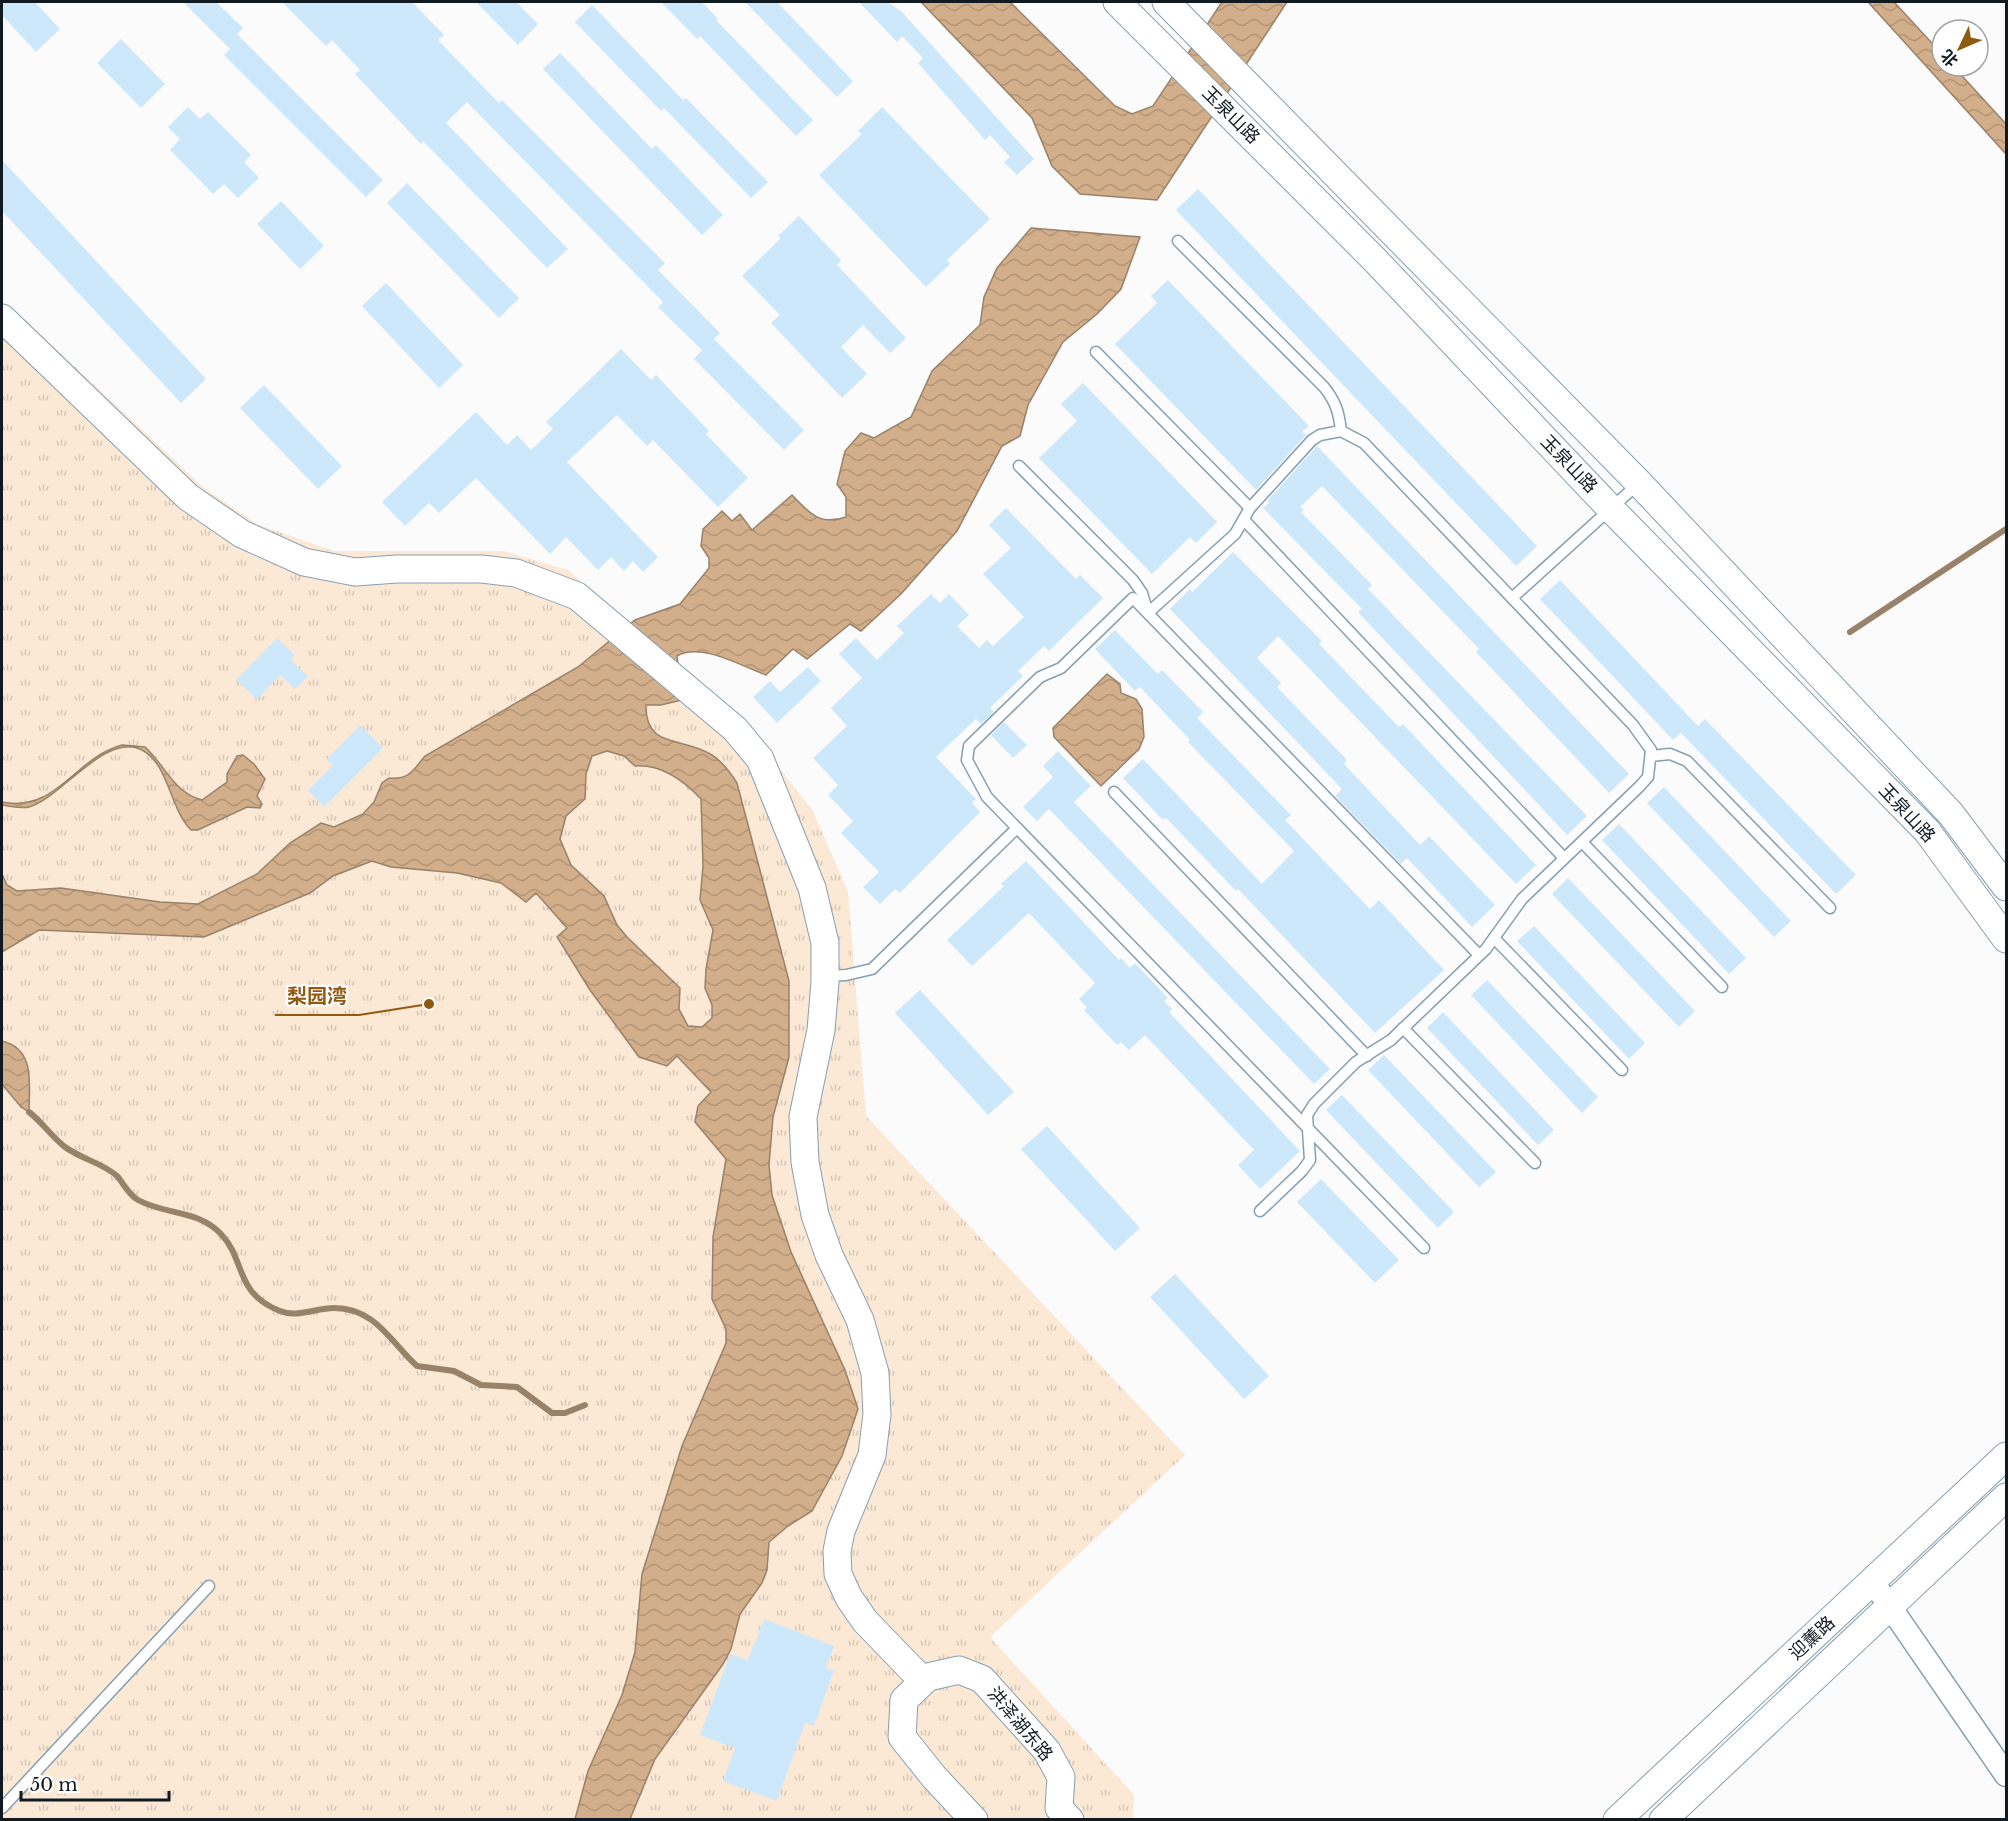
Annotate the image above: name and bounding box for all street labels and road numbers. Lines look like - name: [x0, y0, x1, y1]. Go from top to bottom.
- street label: 玉泉山路: [1198, 82, 1264, 148]
- street label: 玉泉山路: [1536, 430, 1602, 498]
- street label: 玉泉山路: [1874, 779, 1940, 847]
- street label: 迎薰路: [1785, 1612, 1839, 1664]
- street label: 洪泽湖东路: [983, 1682, 1057, 1766]

